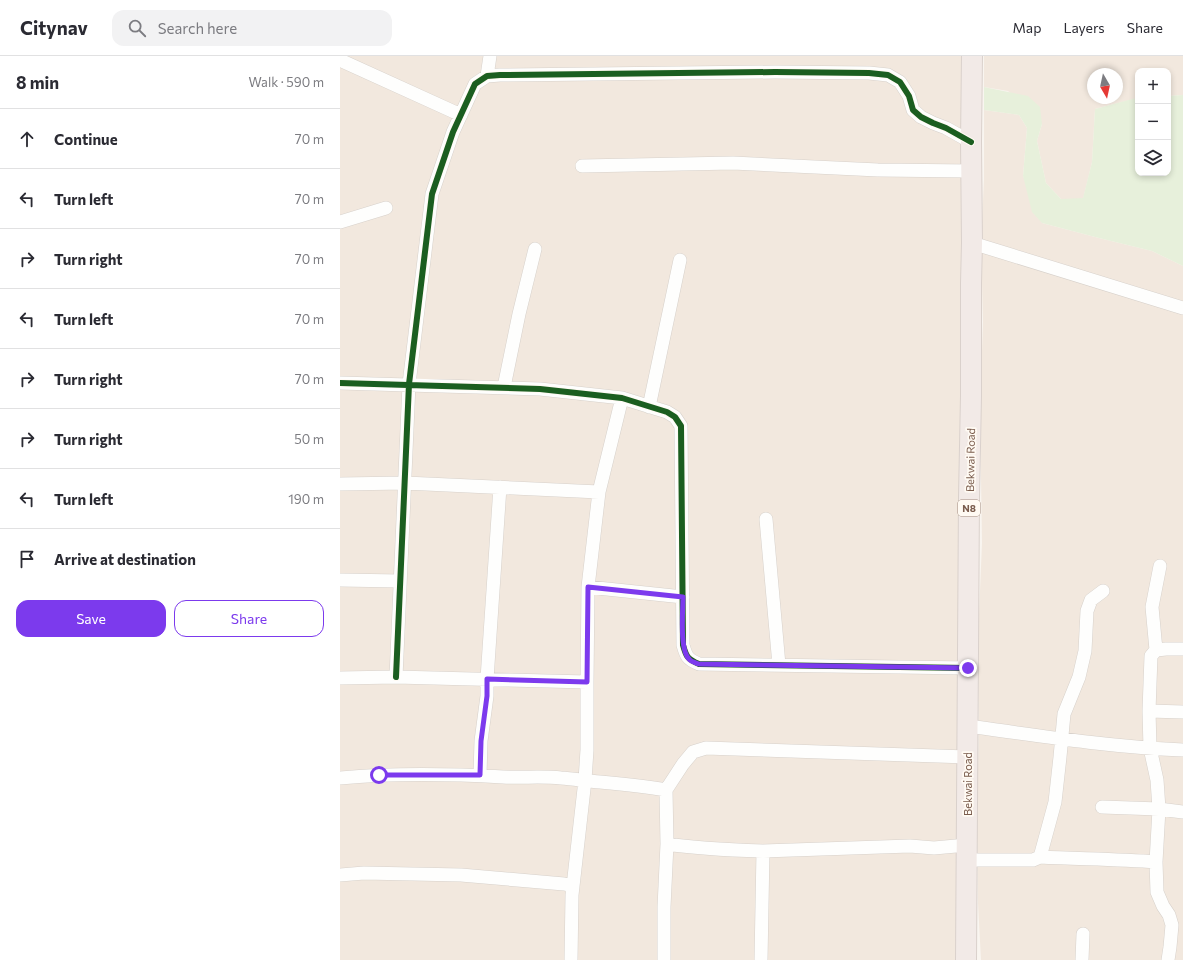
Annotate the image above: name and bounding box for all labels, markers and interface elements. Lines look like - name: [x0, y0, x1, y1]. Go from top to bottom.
- search box: [112, 10, 392, 46]
- text: Citynav: [20, 16, 88, 39]
- icon: search: [126, 17, 148, 39]
- text: Search here: [158, 19, 237, 37]
- text: Map: [1013, 19, 1041, 36]
- text: Layers: [1063, 19, 1105, 36]
- text: Share: [1127, 19, 1163, 36]
- north arrow: [1087, 68, 1123, 104]
- map controls: [1135, 68, 1171, 176]
- button: +: [1135, 68, 1171, 104]
- text: 8 min: [16, 72, 59, 93]
- text: Walk · 590 m: [249, 74, 324, 90]
- button: −: [1135, 104, 1171, 140]
- icon: ahead: [16, 128, 38, 150]
- text: Continue: [54, 130, 118, 148]
- text: 70 m: [295, 131, 324, 147]
- button: layers: [1135, 140, 1171, 176]
- icon: left: [16, 188, 38, 210]
- text: Turn left: [54, 190, 113, 208]
- text: 70 m: [295, 191, 324, 207]
- icon: right: [16, 248, 38, 270]
- text: Turn right: [54, 250, 123, 268]
- text: 70 m: [295, 251, 324, 267]
- icon: left: [16, 308, 38, 330]
- text: Turn left: [54, 310, 113, 328]
- text: 70 m: [295, 311, 324, 327]
- icon: right: [16, 368, 38, 390]
- text: Turn right: [54, 370, 123, 388]
- text: 70 m: [295, 371, 324, 387]
- icon: right: [16, 428, 38, 450]
- street label: Bekwai Road: [963, 428, 977, 492]
- text: Turn right: [54, 430, 123, 448]
- text: 50 m: [294, 431, 324, 447]
- icon: left: [16, 488, 38, 510]
- text: Turn left: [54, 490, 113, 508]
- text: 190 m: [288, 491, 324, 507]
- road number: N8: [958, 500, 980, 516]
- icon: arrive: [16, 548, 38, 570]
- text: Arrive at destination: [54, 550, 196, 568]
- button: Save: [16, 600, 166, 637]
- button: Share: [174, 600, 324, 637]
- route end: [959, 659, 977, 677]
- street label: Bekwai Road: [961, 752, 974, 816]
- route start: [370, 766, 388, 784]

